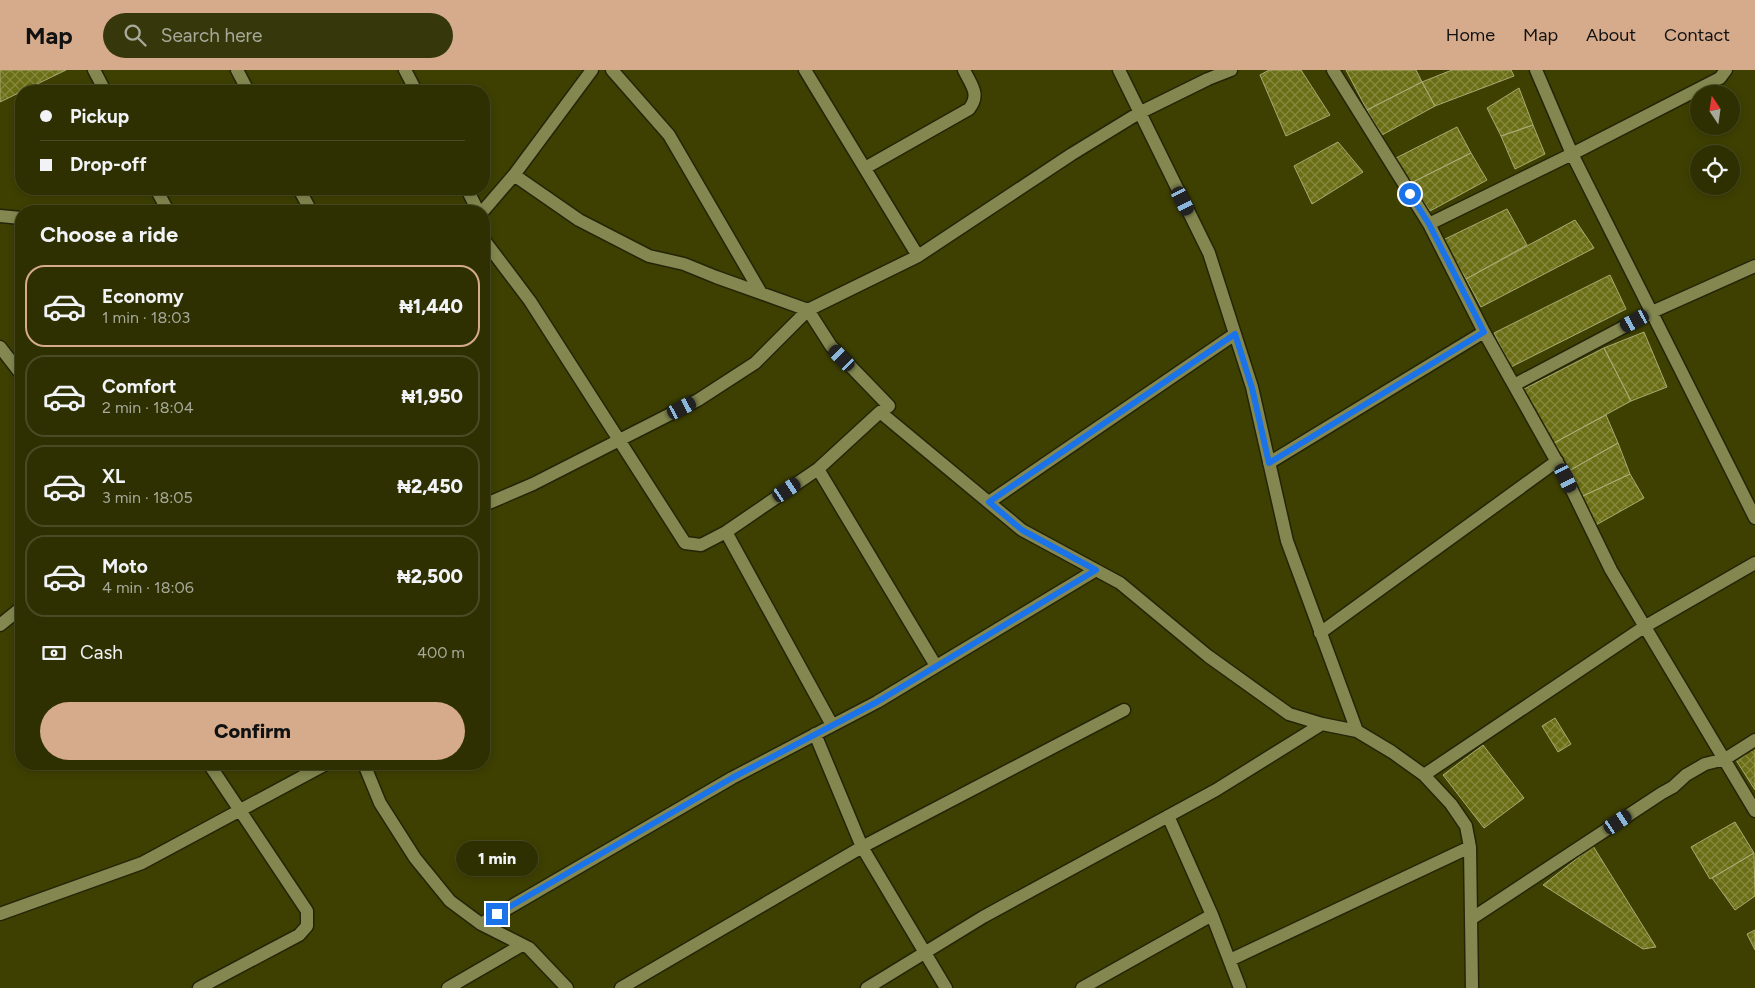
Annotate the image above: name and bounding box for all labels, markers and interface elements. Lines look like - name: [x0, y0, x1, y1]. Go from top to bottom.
- search box: [103, 13, 453, 58]
- text: Map: [25, 21, 73, 50]
- icon: search: [121, 21, 149, 49]
- text: Search here: [161, 24, 262, 47]
- text: Home: [1446, 24, 1495, 46]
- text: Map: [1523, 24, 1558, 46]
- text: About: [1586, 24, 1636, 46]
- text: Contact: [1664, 24, 1730, 46]
- north arrow: [1690, 85, 1740, 135]
- map controls: [1690, 85, 1740, 195]
- text: Pickup: [70, 105, 129, 128]
- button: locate: [1690, 145, 1740, 195]
- text: Drop-off: [70, 153, 147, 176]
- route start: [1399, 183, 1421, 205]
- car: [1169, 184, 1196, 218]
- text: Choose a ride: [40, 221, 178, 248]
- icon: car: [42, 284, 87, 329]
- text: Economy: [102, 285, 184, 308]
- text: ₦1,440: [399, 295, 463, 318]
- car: [1618, 307, 1651, 335]
- text: 1 min · 18:03: [102, 308, 190, 327]
- car: [826, 342, 857, 374]
- icon: car: [42, 374, 87, 419]
- text: Comfort: [102, 375, 177, 398]
- text: ₦1,950: [401, 385, 463, 408]
- car: [665, 395, 698, 421]
- text: 2 min · 18:04: [102, 398, 194, 417]
- car: [1552, 461, 1579, 495]
- icon: car: [42, 464, 87, 509]
- text: XL: [102, 465, 125, 488]
- text: ₦2,450: [397, 475, 463, 498]
- car: [770, 475, 803, 505]
- text: 3 min · 18:05: [102, 488, 193, 507]
- icon: car: [42, 554, 87, 599]
- text: Moto: [102, 555, 148, 578]
- text: ₦2,500: [397, 565, 463, 588]
- text: 4 min · 18:06: [102, 578, 194, 597]
- icon: cash: [40, 639, 68, 667]
- text: Cash: [80, 641, 123, 664]
- text: 400 m: [417, 643, 465, 662]
- button: Confirm: [40, 702, 465, 760]
- car: [1601, 807, 1634, 837]
- callout: 1 min: [456, 842, 538, 876]
- text: 1 min: [478, 849, 516, 868]
- route end: [486, 903, 508, 925]

